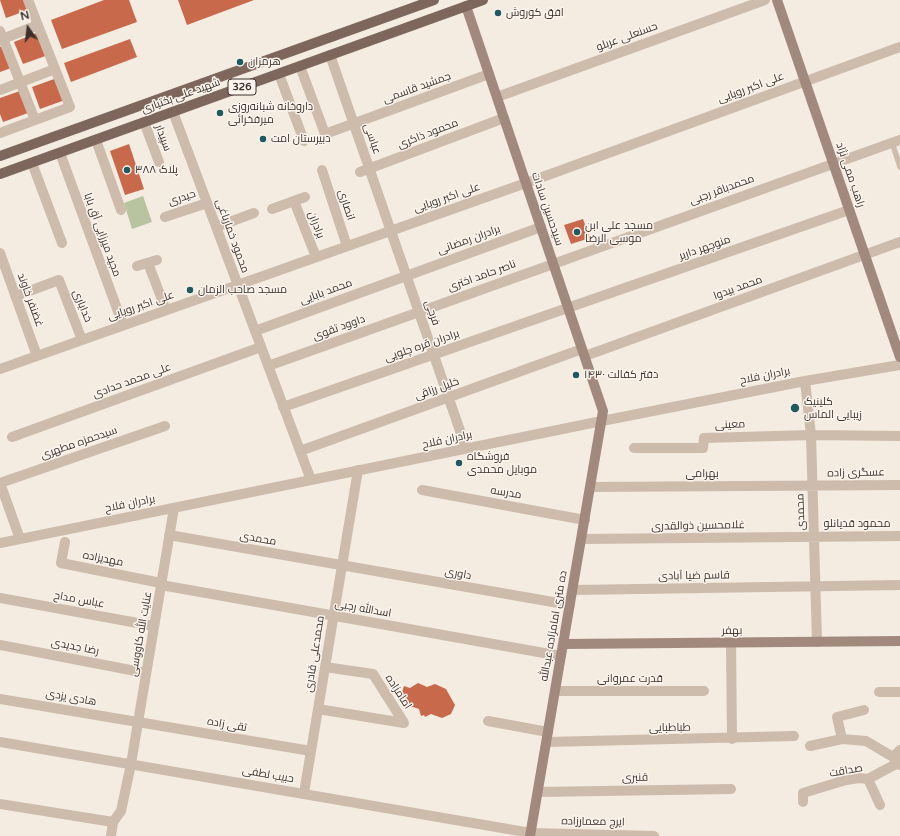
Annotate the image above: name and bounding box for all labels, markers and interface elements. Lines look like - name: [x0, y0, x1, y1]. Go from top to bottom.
- place label: افق کوروش: [506, 6, 564, 20]
- north arrow: [8, 8, 48, 48]
- text: N: [19, 8, 31, 23]
- marker: افق کوروش: [493, 8, 503, 18]
- street label: حسنعلی عربلو: [595, 20, 659, 54]
- place label: هرمزان: [248, 55, 281, 69]
- marker: هرمزان: [235, 57, 245, 67]
- street label: جمشید قاسمی: [381, 70, 453, 106]
- street label: علی اکبر رویایی: [716, 70, 786, 106]
- street label: شهید علی بختیاری: [140, 76, 222, 116]
- road number: 326: [228, 79, 256, 95]
- place label: داروخانه شبانه‌روزی میرفخرائی: [228, 100, 313, 126]
- marker: داروخانه شبانه‌روزی میرفخرائی: [215, 108, 225, 118]
- street label: محمود ذاکری: [396, 116, 460, 152]
- street label: عباسی: [361, 122, 383, 156]
- street label: سپیدار: [152, 123, 174, 153]
- place label: دبیرستان امت: [271, 132, 331, 146]
- marker: دبیرستان امت: [258, 134, 268, 144]
- street label: راهب ممی نژاد: [833, 141, 867, 209]
- place label: پلاک ۳۸۸: [135, 163, 178, 177]
- marker: پلاک ۳۸۸: [122, 165, 132, 175]
- street label: سیدحسین سادات: [528, 171, 566, 247]
- street label: محمدباقر رجبی: [688, 172, 756, 208]
- street label: علی اکبر رویایی: [412, 180, 482, 216]
- street label: حیدری: [167, 187, 197, 209]
- street label: انصاری: [335, 188, 357, 222]
- street label: مجید میرزایی آق بابا: [81, 191, 123, 279]
- street label: محمود خمارباغی: [213, 197, 251, 275]
- street label: برادران: [305, 210, 327, 240]
- place label: مسجد علی ابن موسی الرضا: [585, 219, 653, 245]
- street label: برادران رمضانی: [436, 223, 502, 257]
- marker: مسجد علی ابن موسی الرضا: [572, 227, 582, 237]
- street label: منوچهر داربر: [678, 233, 732, 263]
- street label: ناصر حامد اختری: [446, 258, 518, 294]
- street label: غضنفر خاوند: [14, 271, 46, 329]
- street label: محمد بیدوا: [712, 273, 764, 303]
- street label: محمد بابایی: [298, 276, 354, 308]
- place label: مسجد صاحب الزمان: [198, 283, 287, 297]
- marker: مسجد صاحب الزمان: [185, 285, 195, 295]
- street label: خدایاری: [70, 288, 94, 324]
- street label: علی اکبر رویایی: [106, 288, 176, 324]
- street label: فرجی: [422, 299, 442, 327]
- street label: داوود تقوی: [311, 312, 367, 344]
- street label: برادران قره چلویی: [383, 327, 461, 365]
- street label: علی محمد حدادی: [91, 361, 173, 401]
- street label: برادران فلاح: [739, 365, 791, 387]
- place label: دفتر کفالت ۱۴۳۰: [584, 368, 658, 382]
- marker: دفتر کفالت ۱۴۳۰: [571, 370, 581, 380]
- street label: خلیل رزاقی: [413, 375, 461, 403]
- place label: کلینیک زیبایی الماس: [804, 395, 862, 421]
- marker: کلینیک زیبایی الماس: [789, 402, 801, 414]
- street label: معینی: [715, 418, 745, 432]
- street label: سیدحمزه مطهری: [39, 424, 119, 462]
- street label: برادران فلاح: [421, 428, 473, 452]
- place label: فروشگاه موبایل محمدی: [467, 450, 537, 476]
- marker: فروشگاه موبایل محمدی: [454, 458, 464, 468]
- street label: عسگری زاده: [827, 466, 885, 480]
- street label: بهرامی: [685, 467, 719, 481]
- street label: مدرسه: [489, 484, 523, 502]
- street label: برادران فلاح: [104, 493, 156, 515]
- street label: محمدی: [794, 493, 808, 531]
- street label: محمود قدیانلو: [823, 517, 891, 531]
- street label: غلامحسین ذوالقدری: [651, 519, 745, 533]
- street label: محمدی: [239, 529, 277, 549]
- street label: مهدیزاده: [82, 549, 124, 569]
- street label: داوری: [444, 565, 472, 583]
- street label: قاسم ضیا آبادی: [658, 569, 730, 583]
- street label: ده متری امامزاده عبدالله: [538, 570, 570, 682]
- street label: عباس مداح: [53, 589, 105, 611]
- street label: عنایت‌ الله کاووسی: [127, 590, 155, 678]
- street label: اسدالله رجبی: [334, 598, 392, 620]
- street label: محمدعلی قادری: [302, 615, 328, 693]
- street label: بهفر: [722, 624, 742, 638]
- street label: رضا جدیدی: [50, 636, 100, 658]
- street label: امامزاده: [382, 672, 414, 712]
- street label: قدرت عمروانی: [597, 672, 663, 686]
- street label: هادی یزدی: [45, 687, 97, 709]
- street label: تقی زاده: [206, 715, 248, 735]
- street label: طباطبایی: [649, 721, 691, 735]
- street label: صداقت: [828, 762, 864, 780]
- street label: حبیب لطفی: [241, 764, 295, 786]
- street label: قنبری: [622, 771, 648, 785]
- street label: ایرج معمارزاده: [561, 815, 625, 829]

